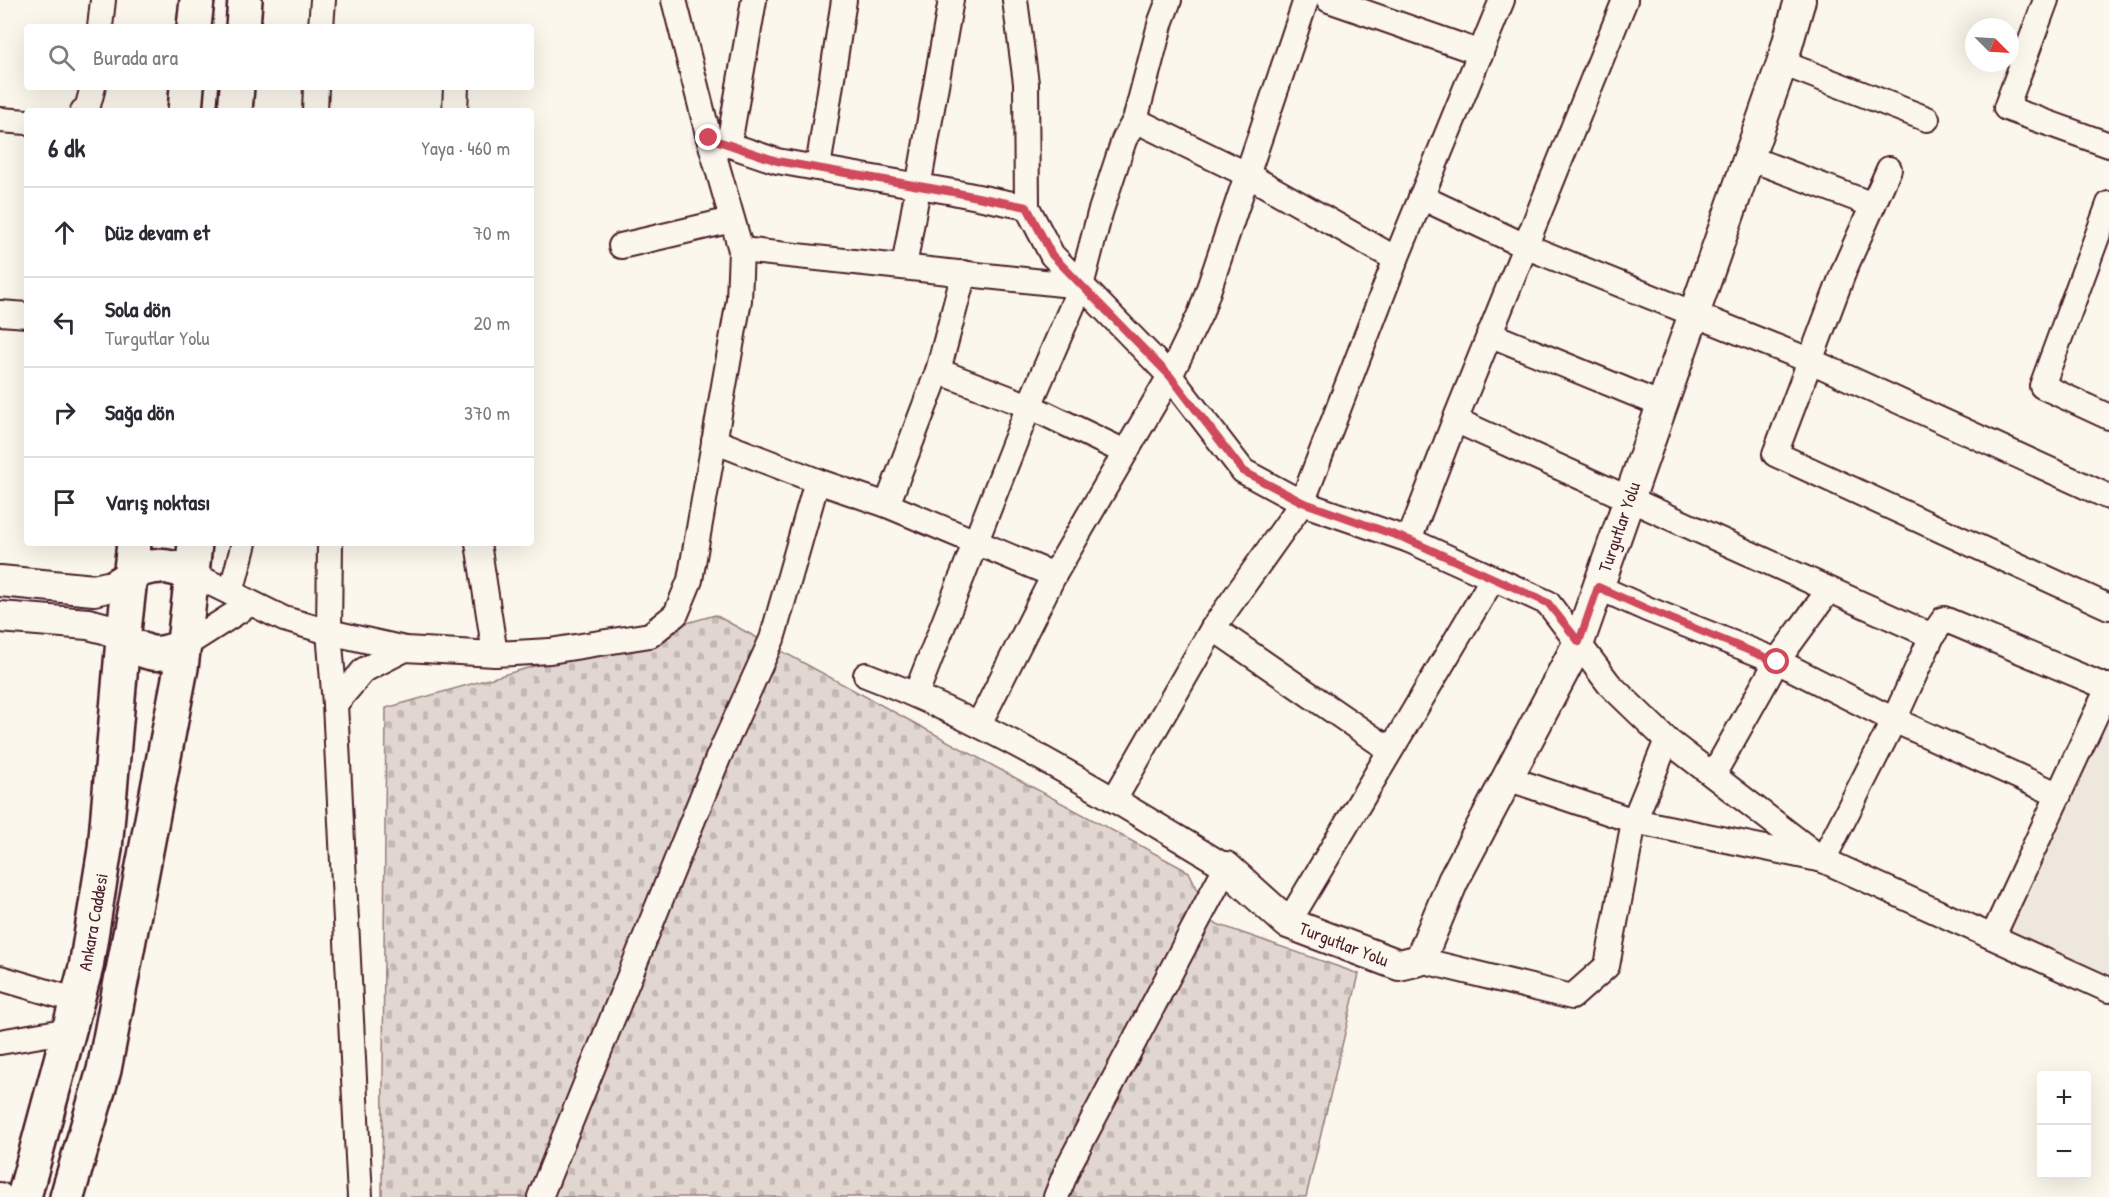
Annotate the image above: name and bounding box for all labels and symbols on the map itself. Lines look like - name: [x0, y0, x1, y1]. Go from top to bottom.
- north arrow: [1965, 18, 2019, 72]
- route end: [695, 124, 721, 150]
- street label: Turgutlar Yolu: [1592, 478, 1646, 576]
- route start: [1763, 648, 1789, 674]
- street label: Ankara Caddesi: [72, 871, 114, 973]
- street label: Turgutlar Yolu: [1296, 915, 1392, 973]

